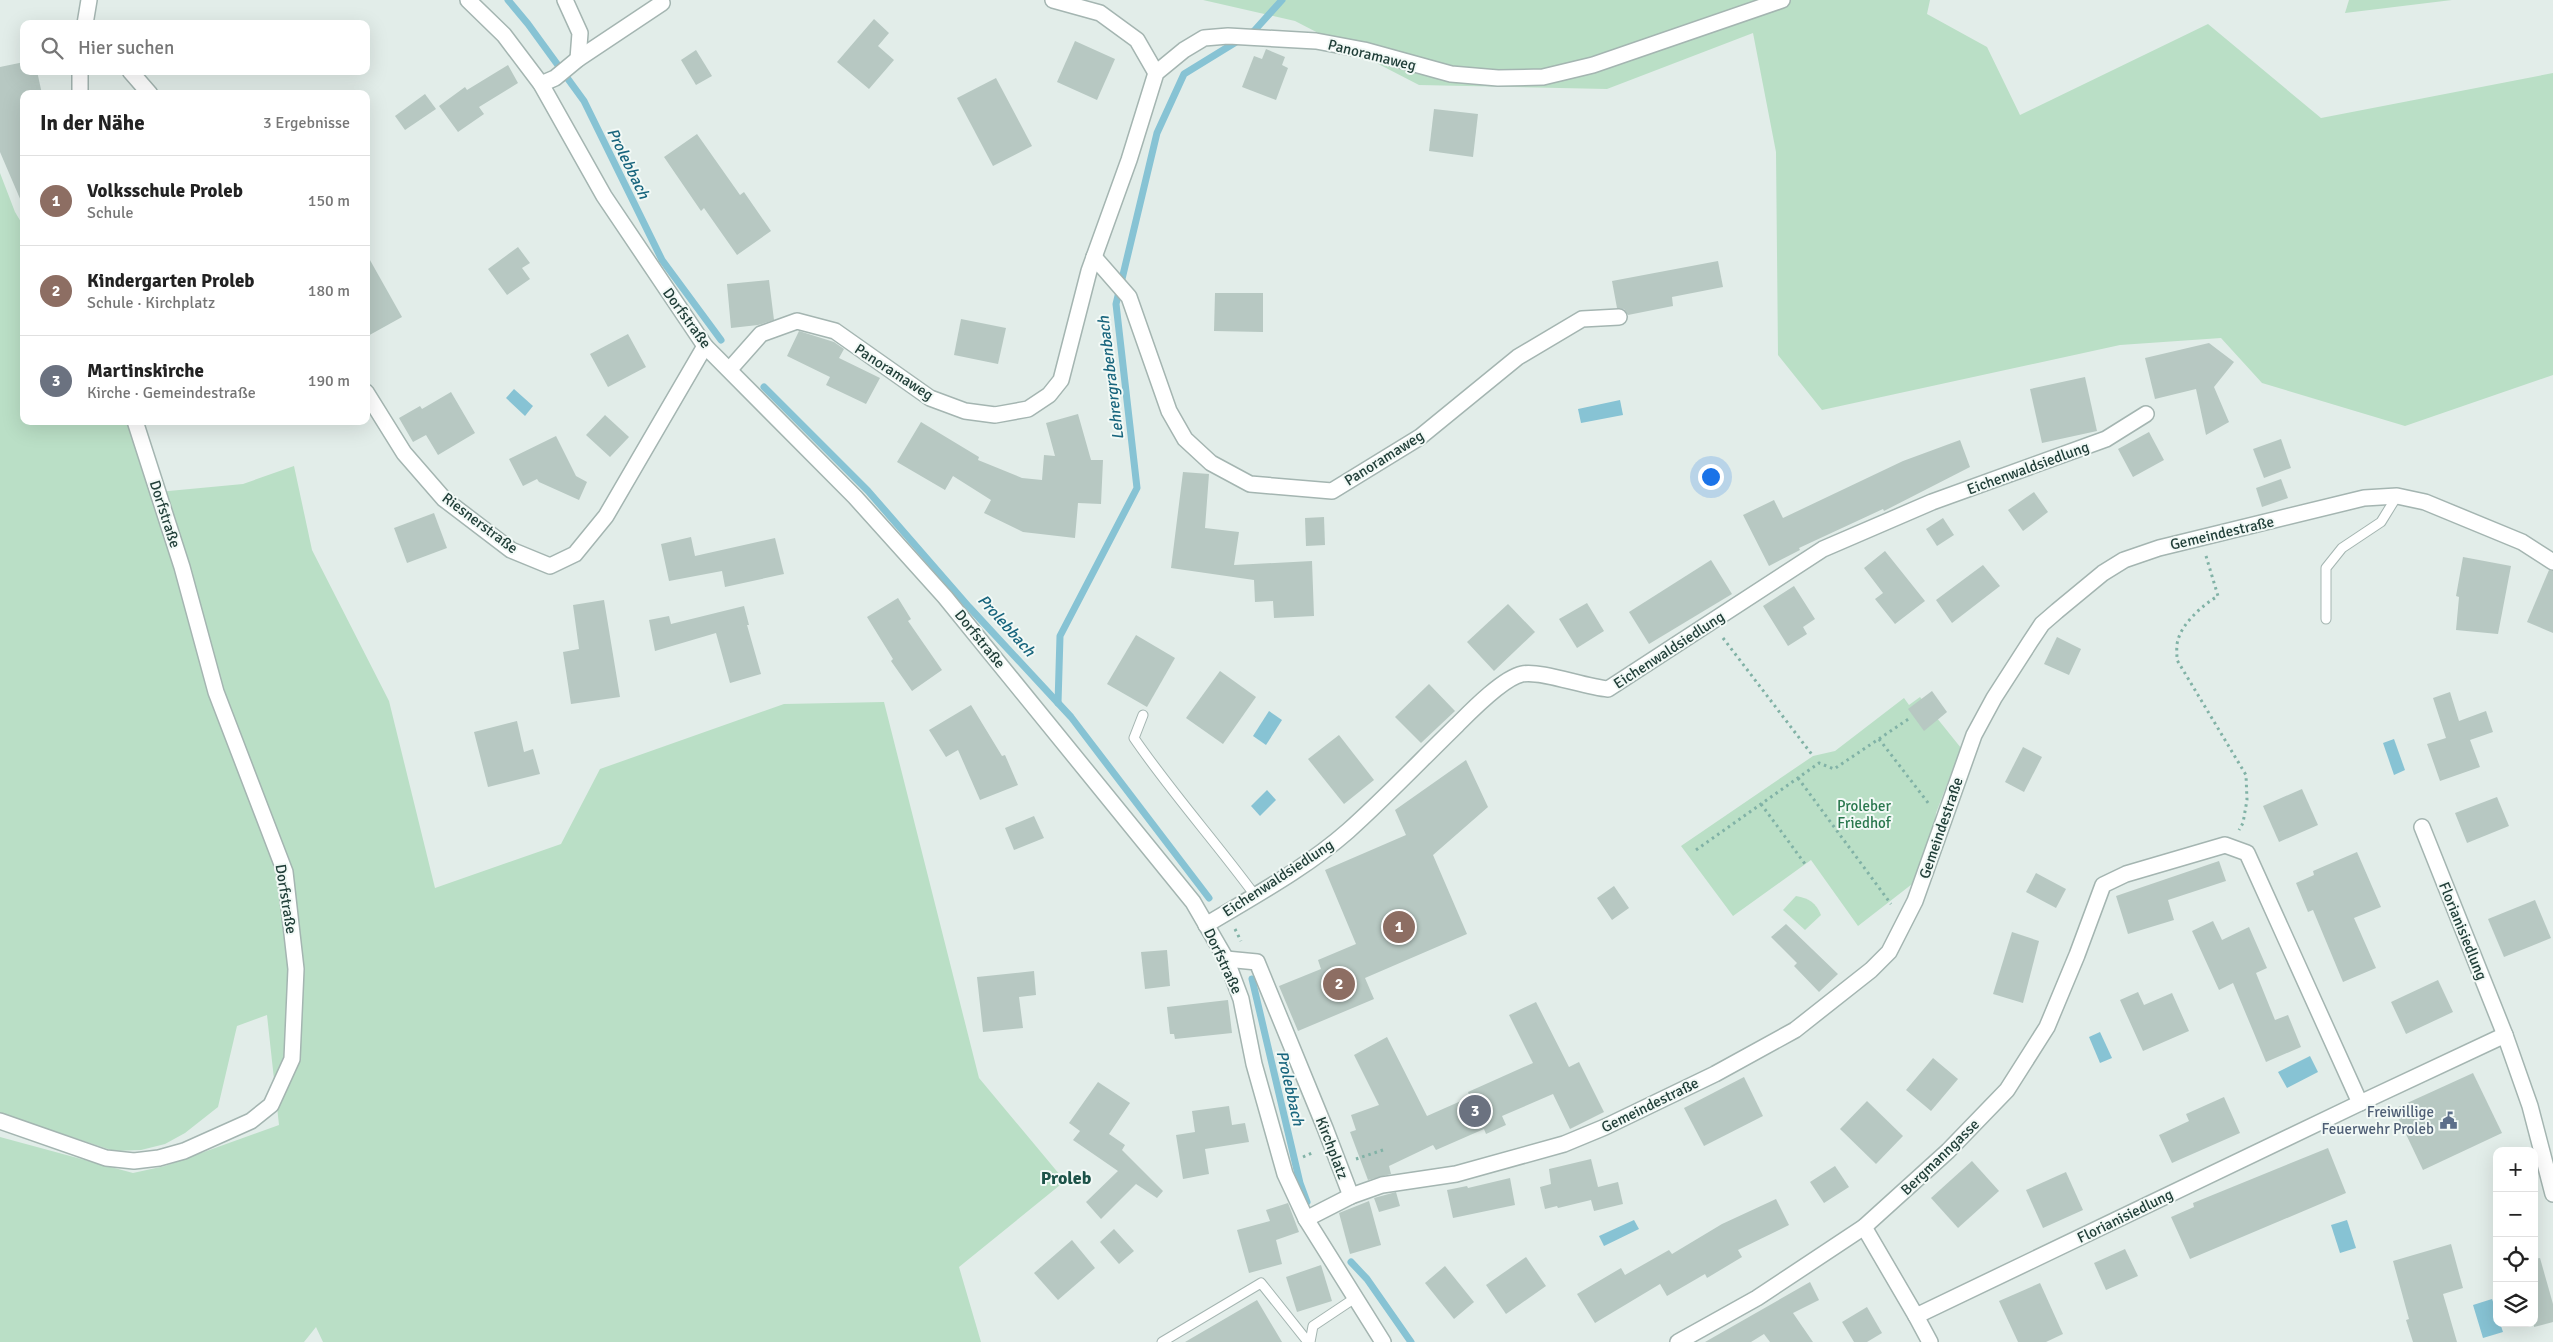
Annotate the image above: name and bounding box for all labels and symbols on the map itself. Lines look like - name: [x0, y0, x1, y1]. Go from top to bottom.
- street label: Panoramaweg: [1326, 35, 1418, 75]
- water label: Prolebbach: [602, 125, 654, 203]
- street label: Dorfstraße: [659, 284, 715, 352]
- water label: Lehrergrabenbach: [1093, 314, 1128, 441]
- street label: Panoramaweg: [851, 340, 937, 404]
- street label: Panoramaweg: [1341, 426, 1427, 490]
- street label: Eichenwaldsiedlung: [1965, 438, 2092, 498]
- your location: [1698, 464, 1724, 490]
- street label: Dorfstraße: [146, 478, 184, 550]
- street label: Riesnerstraße: [439, 489, 521, 557]
- street label: Gemeindestraße: [2168, 512, 2276, 554]
- water label: Prolebbach: [973, 591, 1040, 662]
- street label: Dorfstraße: [951, 606, 1009, 672]
- street label: Eichenwaldsiedlung: [1610, 607, 1728, 693]
- street label: Gemeindestraße: [1915, 775, 1967, 881]
- park label: Proleber Friedhof: [1837, 797, 1892, 832]
- street label: Eichenwaldsiedlung: [1219, 835, 1337, 921]
- street label: Dorfstraße: [272, 863, 300, 935]
- street label: Florianisiedlung: [2435, 879, 2491, 983]
- pin: 1: [1383, 908, 1415, 946]
- street label: Dorfstraße: [1200, 925, 1246, 997]
- pin: 2: [1323, 965, 1355, 1003]
- water label: Prolebbach: [1272, 1049, 1309, 1129]
- street label: Gemeindestraße: [1598, 1074, 1702, 1136]
- pin: 3: [1459, 1092, 1491, 1130]
- place label: Freiwillige Feuerwehr Proleb: [2321, 1103, 2434, 1138]
- public building icon: Freiwillige Feuerwehr Proleb: [2438, 1111, 2458, 1131]
- street label: Kirchplatz: [1312, 1114, 1352, 1182]
- street label: Bergmanngasse: [1897, 1115, 1983, 1199]
- district label: Proleb: [1041, 1167, 1092, 1189]
- street label: Florianisiedlung: [2074, 1185, 2176, 1247]

